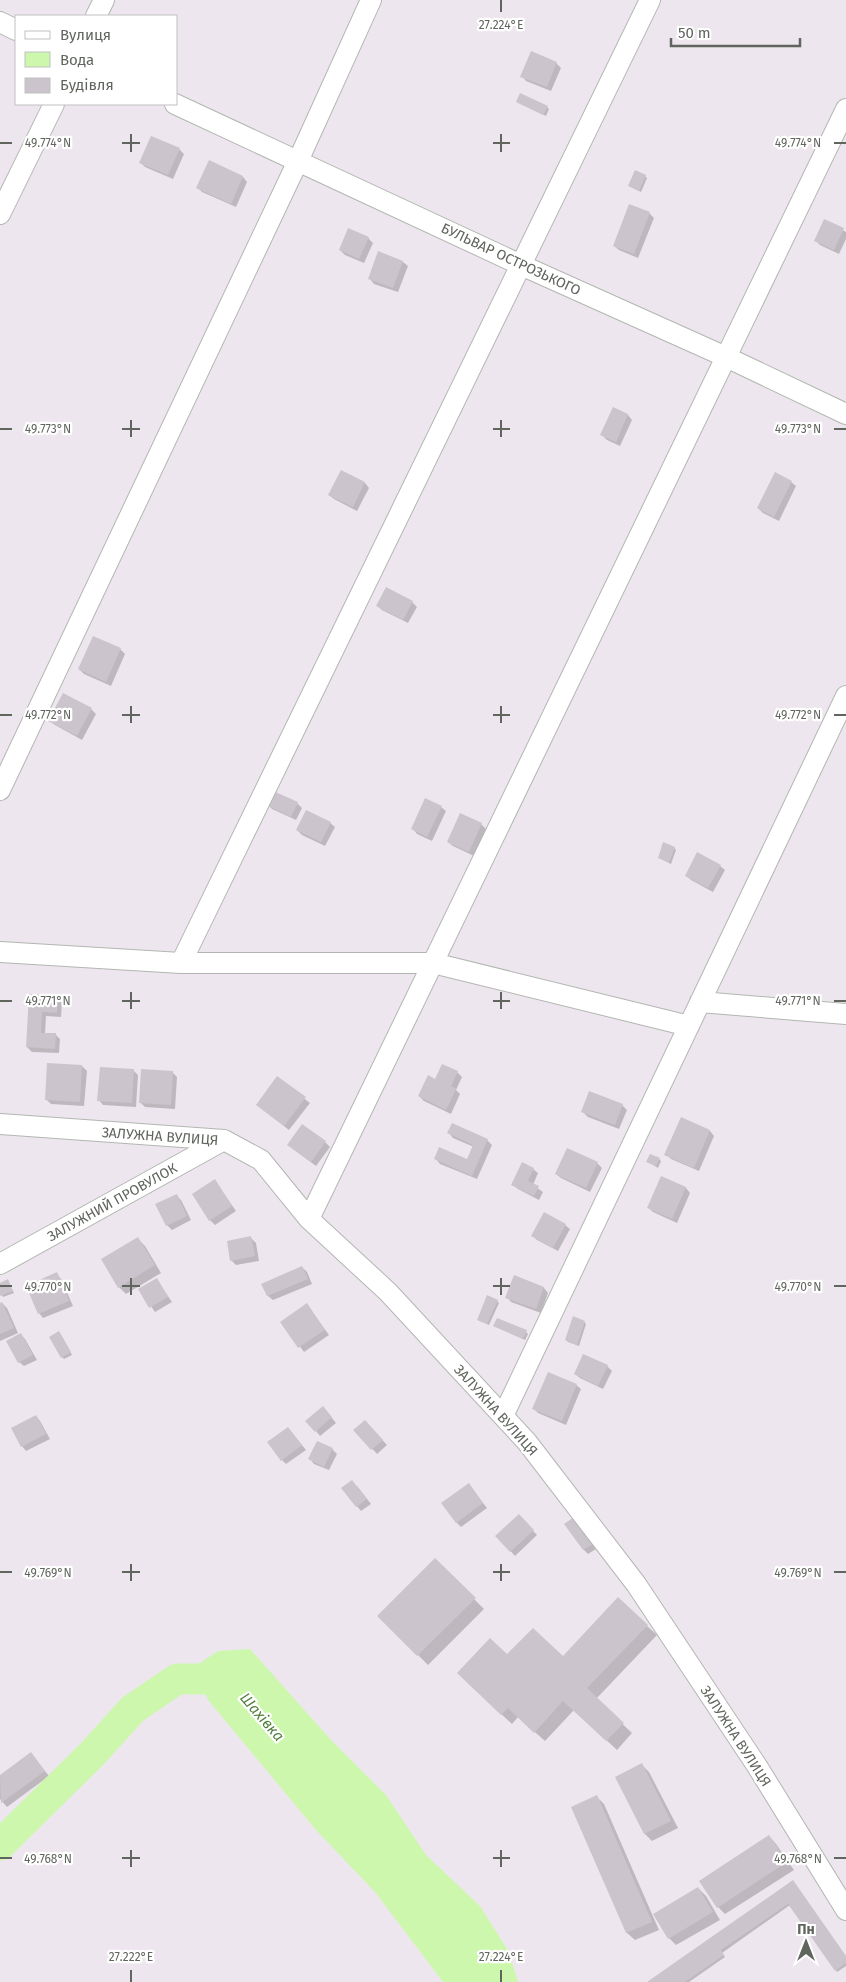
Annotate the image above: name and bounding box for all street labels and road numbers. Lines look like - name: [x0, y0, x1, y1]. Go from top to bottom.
- street label: БУЛЬВАР ОСТРОЗЬКОГО: [438, 220, 583, 299]
- street label: ЗАЛУЖНА ВУЛИЦЯ: [101, 1124, 219, 1149]
- street label: ЗАЛУЖНИЙ ПРОВУЛОК: [44, 1159, 181, 1245]
- street label: ЗАЛУЖНА ВУЛИЦЯ: [450, 1361, 541, 1459]
- street label: ЗАЛУЖНА ВУЛИЦЯ: [697, 1683, 775, 1790]

